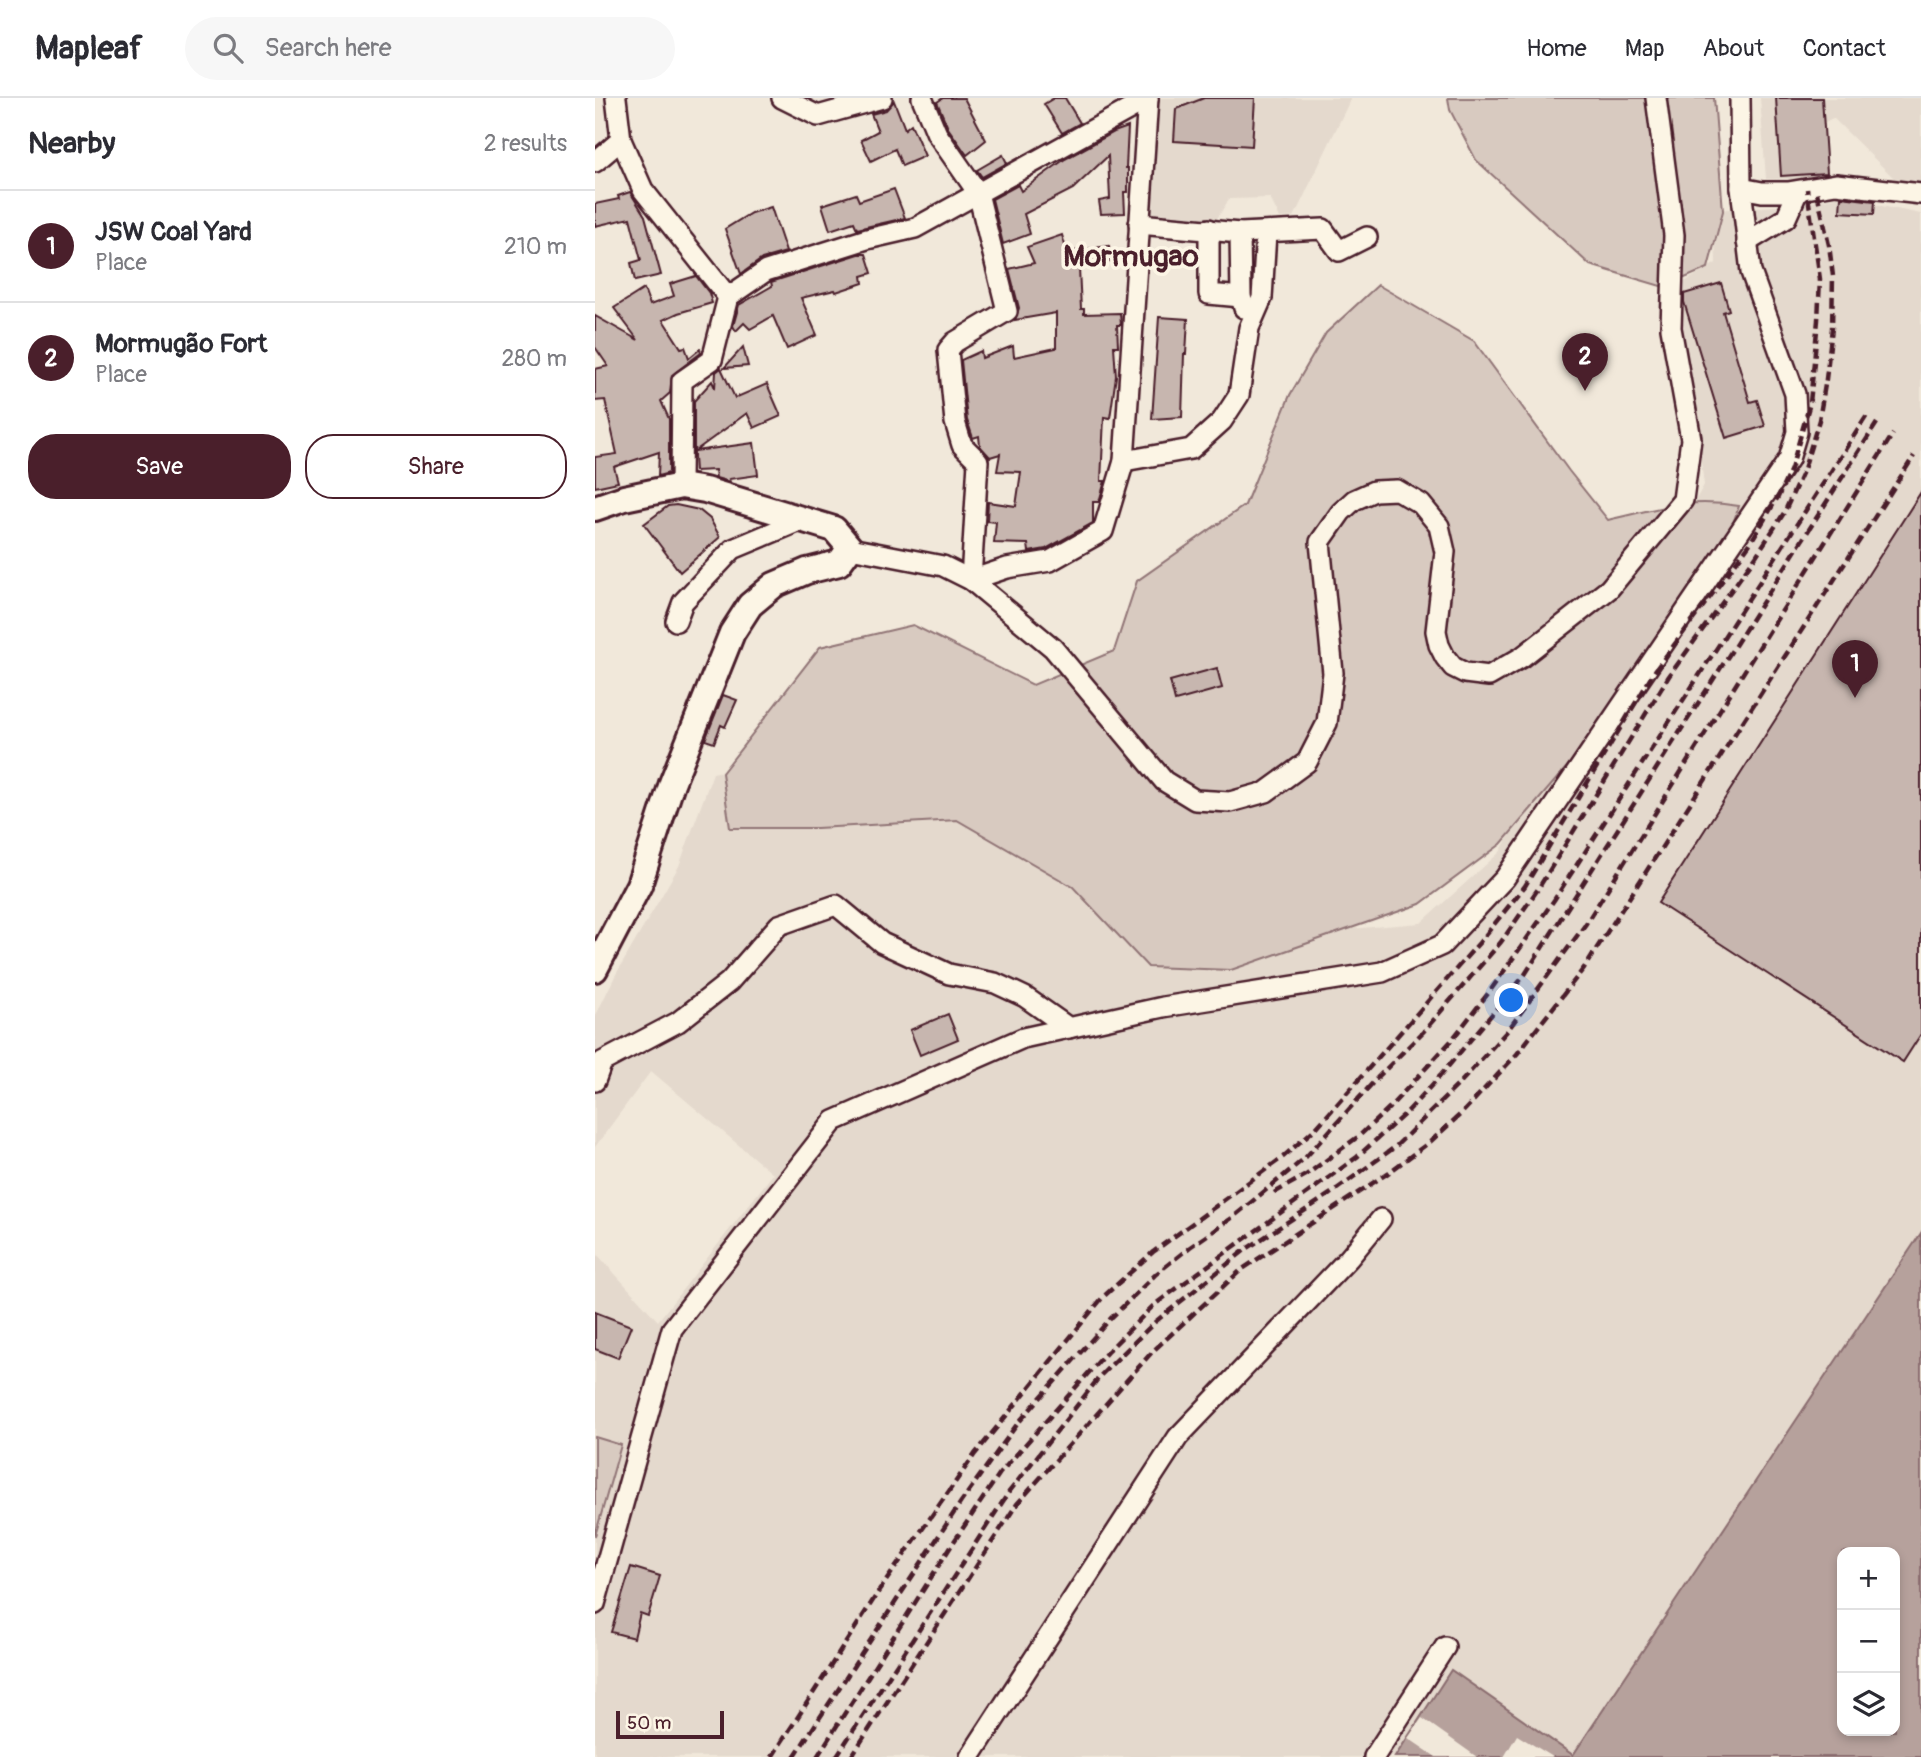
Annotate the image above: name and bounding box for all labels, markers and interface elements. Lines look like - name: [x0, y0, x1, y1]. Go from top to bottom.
- search box: [185, 17, 675, 80]
- text: Mapleaf: [35, 28, 143, 69]
- icon: search: [209, 29, 247, 67]
- text: Search here: [265, 32, 392, 64]
- text: Home: [1526, 34, 1587, 63]
- text: Map: [1625, 34, 1665, 63]
- text: About: [1703, 34, 1765, 63]
- text: Contact: [1803, 34, 1886, 63]
- text: Nearby: [28, 125, 115, 162]
- text: 2 results: [484, 129, 567, 158]
- text: JSW Coal Yard: [95, 216, 252, 248]
- text: 1: [47, 232, 56, 261]
- text: 210 m: [504, 232, 567, 261]
- district label: Mormugao: [1063, 238, 1199, 275]
- text: Place: [95, 248, 147, 277]
- text: Mormugão Fort: [95, 328, 267, 360]
- pin: 2: [1562, 333, 1608, 391]
- text: 2: [45, 344, 57, 373]
- text: 280 m: [501, 344, 567, 373]
- text: Place: [95, 360, 147, 389]
- button: Save: [28, 434, 291, 499]
- button: Share: [305, 434, 567, 499]
- pin: 1: [1832, 640, 1878, 698]
- your location: [1494, 983, 1528, 1017]
- map controls: [1837, 1547, 1900, 1736]
- button: +: [1837, 1547, 1900, 1610]
- button: −: [1837, 1610, 1900, 1673]
- button: layers: [1837, 1673, 1900, 1736]
- scale bar: [616, 1708, 725, 1740]
- text: 50 m: [627, 1711, 671, 1735]

